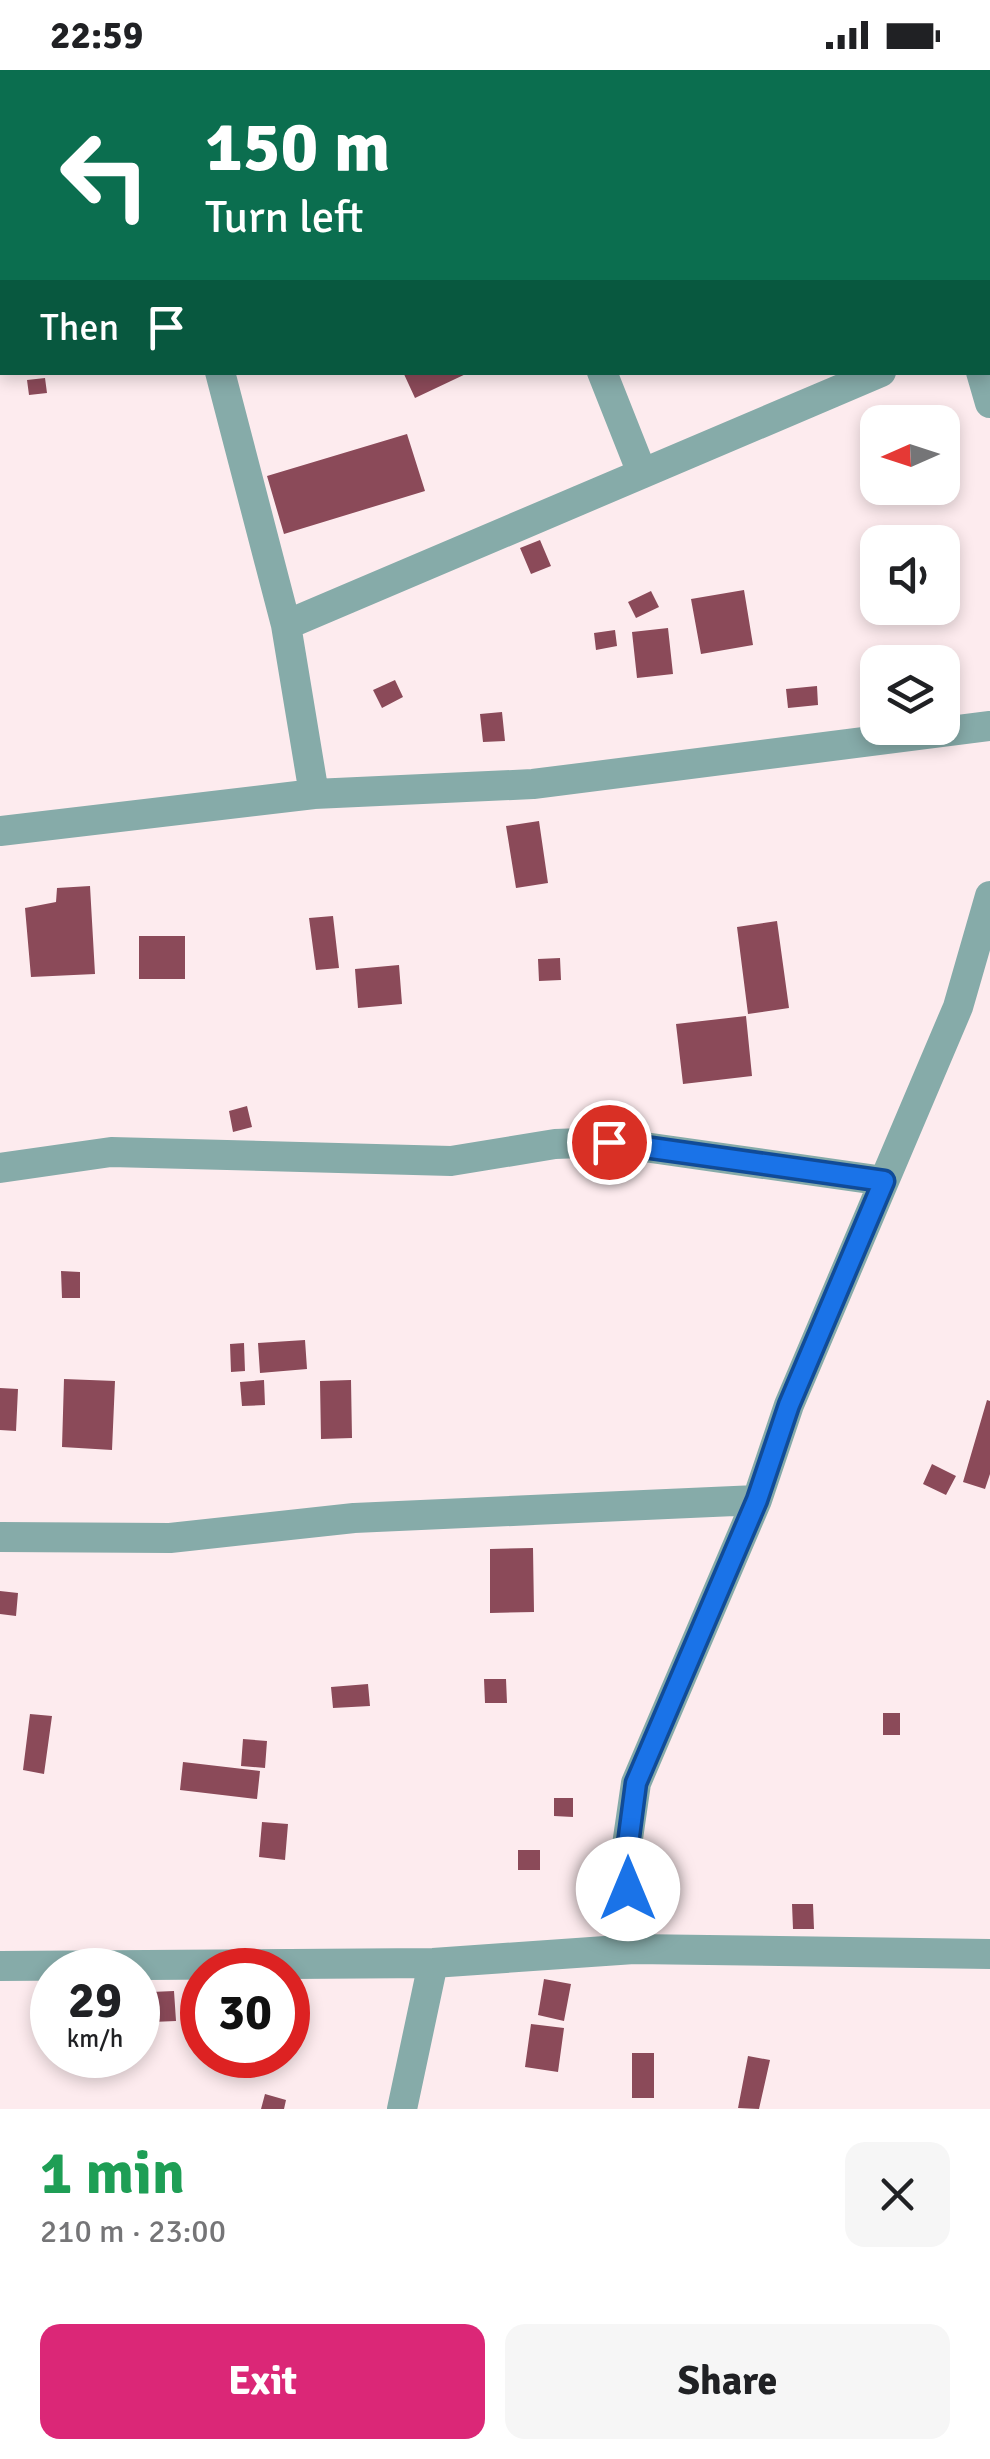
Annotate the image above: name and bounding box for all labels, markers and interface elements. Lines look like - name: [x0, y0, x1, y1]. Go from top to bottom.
- text: 22:59: [50, 12, 143, 59]
- text: 150 m: [205, 104, 390, 190]
- icon: left: [40, 110, 170, 240]
- text: Turn left: [205, 190, 364, 245]
- icon: arrive: [139, 300, 194, 355]
- text: Then: [40, 304, 119, 351]
- north arrow: [860, 405, 960, 505]
- map controls: [860, 405, 960, 745]
- button: sound: [860, 525, 960, 625]
- button: layers: [860, 645, 960, 745]
- pin: [567, 1100, 652, 1185]
- icon: arrive: [582, 1115, 637, 1170]
- position arrow: [576, 1837, 680, 1941]
- speed limit sign: 30: [180, 1948, 310, 2078]
- text: 29: [68, 1970, 122, 2032]
- text: km/h: [67, 2023, 123, 2054]
- text: 1 min: [40, 2137, 185, 2211]
- button: close: [845, 2142, 950, 2247]
- text: 210 m · 23:00: [40, 2212, 226, 2251]
- button: Exit: [40, 2324, 485, 2439]
- button: Share: [505, 2324, 950, 2439]

